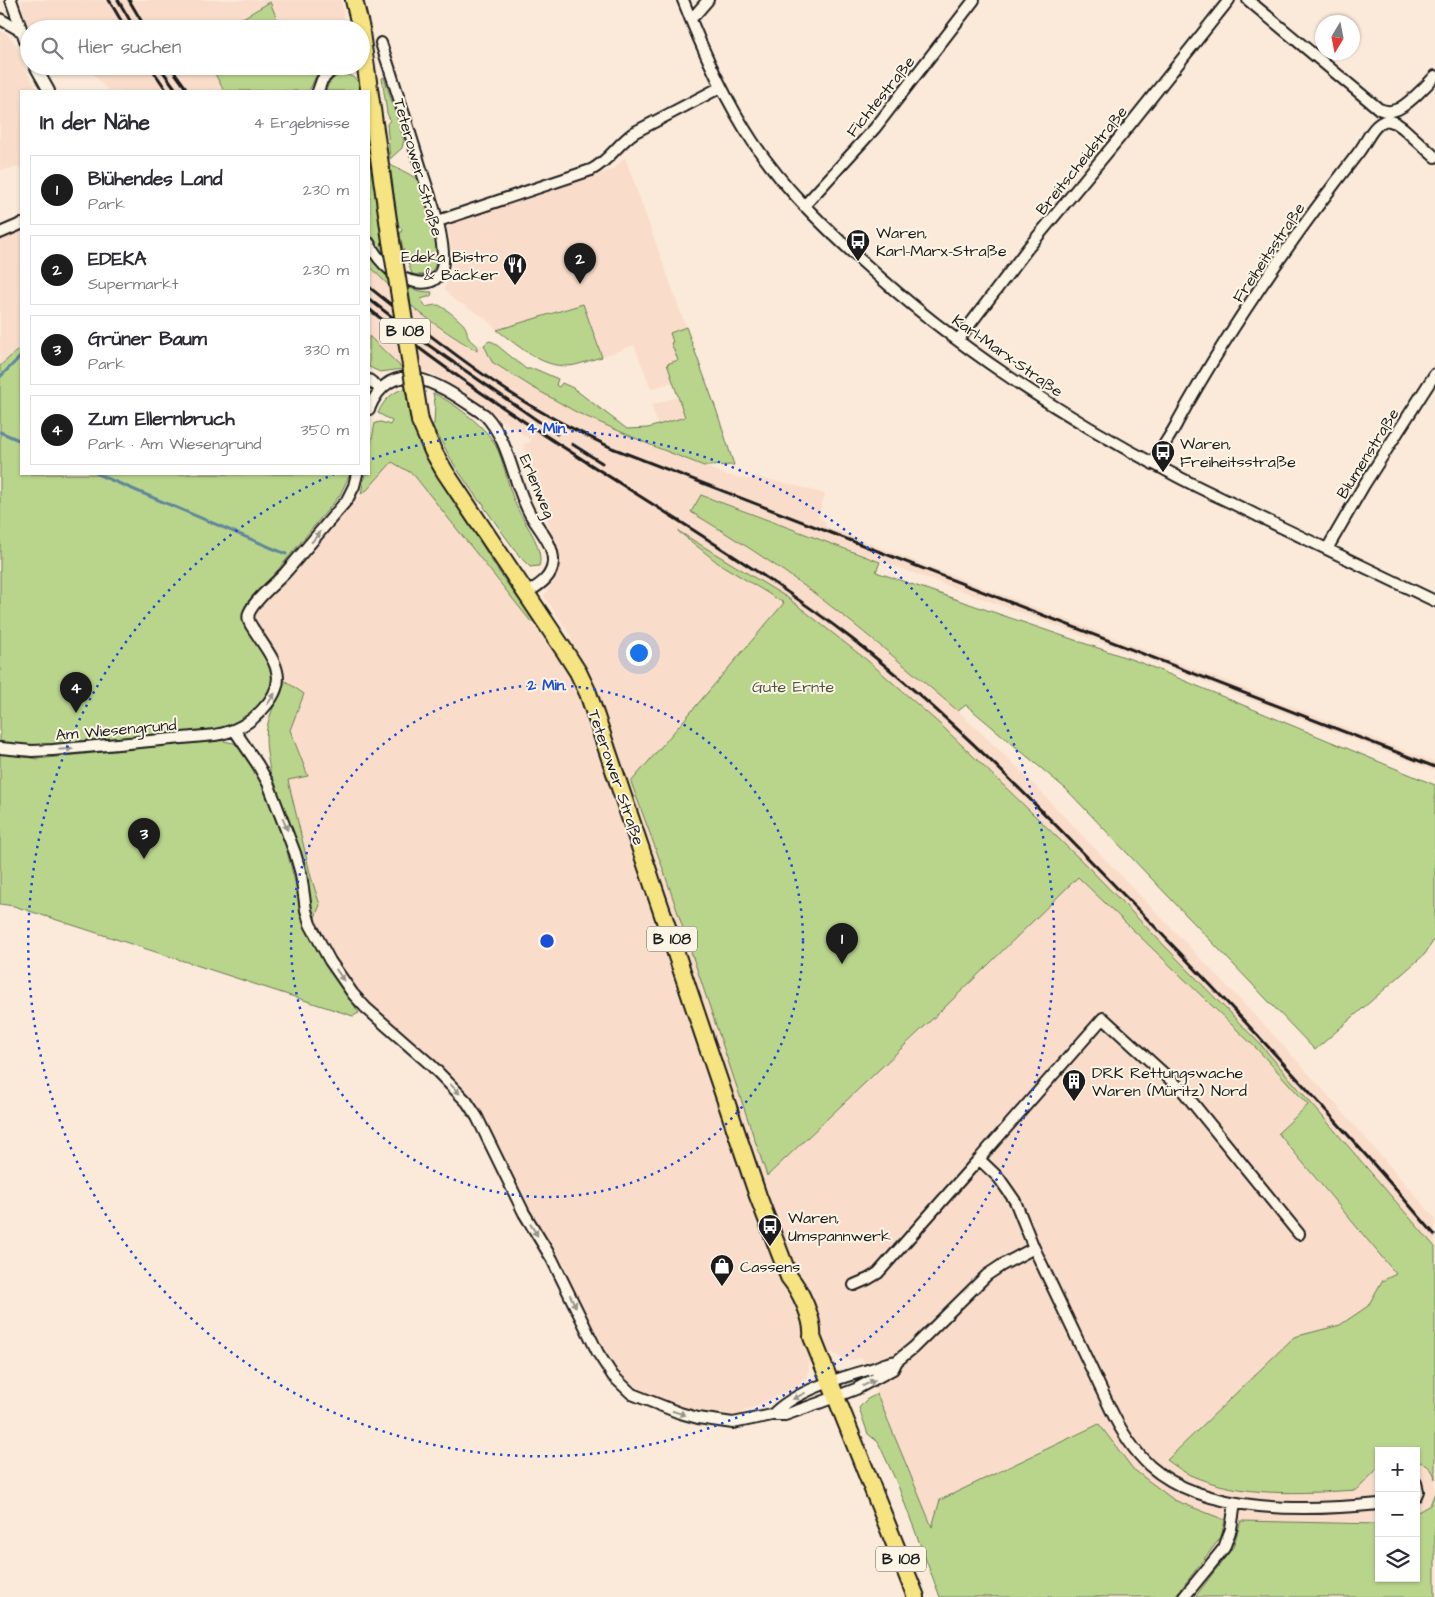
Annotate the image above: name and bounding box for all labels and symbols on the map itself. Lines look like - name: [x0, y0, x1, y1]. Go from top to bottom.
- north arrow: [1315, 15, 1360, 60]
- street label: Fichtestraße: [841, 51, 920, 142]
- street label: Teterower Straße: [388, 96, 448, 239]
- street label: Breitscheidstraße: [1031, 101, 1133, 220]
- street label: Freiheitsstraße: [1227, 198, 1311, 307]
- place label: Waren, Karl-Marx-Straße: [876, 222, 1007, 262]
- bus stop icon: Waren, Karl-Marx-Straße: [845, 228, 871, 262]
- pin: 2: [564, 243, 596, 284]
- place label: Edeka Bistro & Bäcker: [401, 246, 498, 286]
- restaurant icon: Edeka Bistro & Bäcker: [502, 252, 528, 286]
- street label: Karl-Marx-Straße: [948, 309, 1068, 402]
- road number: B 108: [380, 318, 430, 344]
- street label: Blumenstraße: [1331, 404, 1405, 503]
- text: 4 Min.: [527, 418, 567, 439]
- place label: Waren, Freiheitsstraße: [1180, 433, 1296, 473]
- bus stop icon: Waren, Freiheitsstraße: [1150, 439, 1176, 473]
- street label: Erlenweg: [513, 451, 560, 522]
- one-way arrow: [310, 531, 321, 544]
- your location: [626, 640, 652, 666]
- pin: 4: [60, 672, 92, 713]
- text: 2 Min.: [527, 675, 566, 696]
- park label: Gute Ernte: [752, 676, 834, 698]
- one-way arrow: [266, 692, 276, 706]
- street label: Teterower Straße: [583, 707, 650, 848]
- street label: Am Wiesengrund: [55, 714, 178, 747]
- one-way arrow: [58, 745, 74, 753]
- one-way arrow: [282, 817, 289, 832]
- pin: 3: [128, 818, 160, 859]
- pin: 1: [826, 923, 858, 964]
- road number: B 108: [647, 926, 697, 952]
- centre of rings: [538, 932, 556, 950]
- one-way arrow: [335, 968, 345, 982]
- place label: DRK Rettungswache Waren (Müritz) Nord: [1092, 1062, 1247, 1102]
- building icon: DRK Rettungswache Waren (Müritz) Nord: [1061, 1068, 1087, 1102]
- one-way arrow: [449, 1083, 461, 1095]
- place label: Waren, Umspannwerk: [788, 1207, 891, 1247]
- bus stop icon: Waren, Umspannwerk: [757, 1213, 783, 1247]
- one-way arrow: [530, 1223, 539, 1237]
- shop icon: Cassens: [709, 1253, 735, 1287]
- place label: Cassens: [740, 1256, 800, 1278]
- one-way arrow: [569, 1293, 577, 1308]
- one-way arrow: [862, 1378, 876, 1386]
- one-way arrow: [792, 1392, 807, 1400]
- one-way arrow: [671, 1409, 686, 1417]
- road number: B 108: [876, 1546, 926, 1572]

